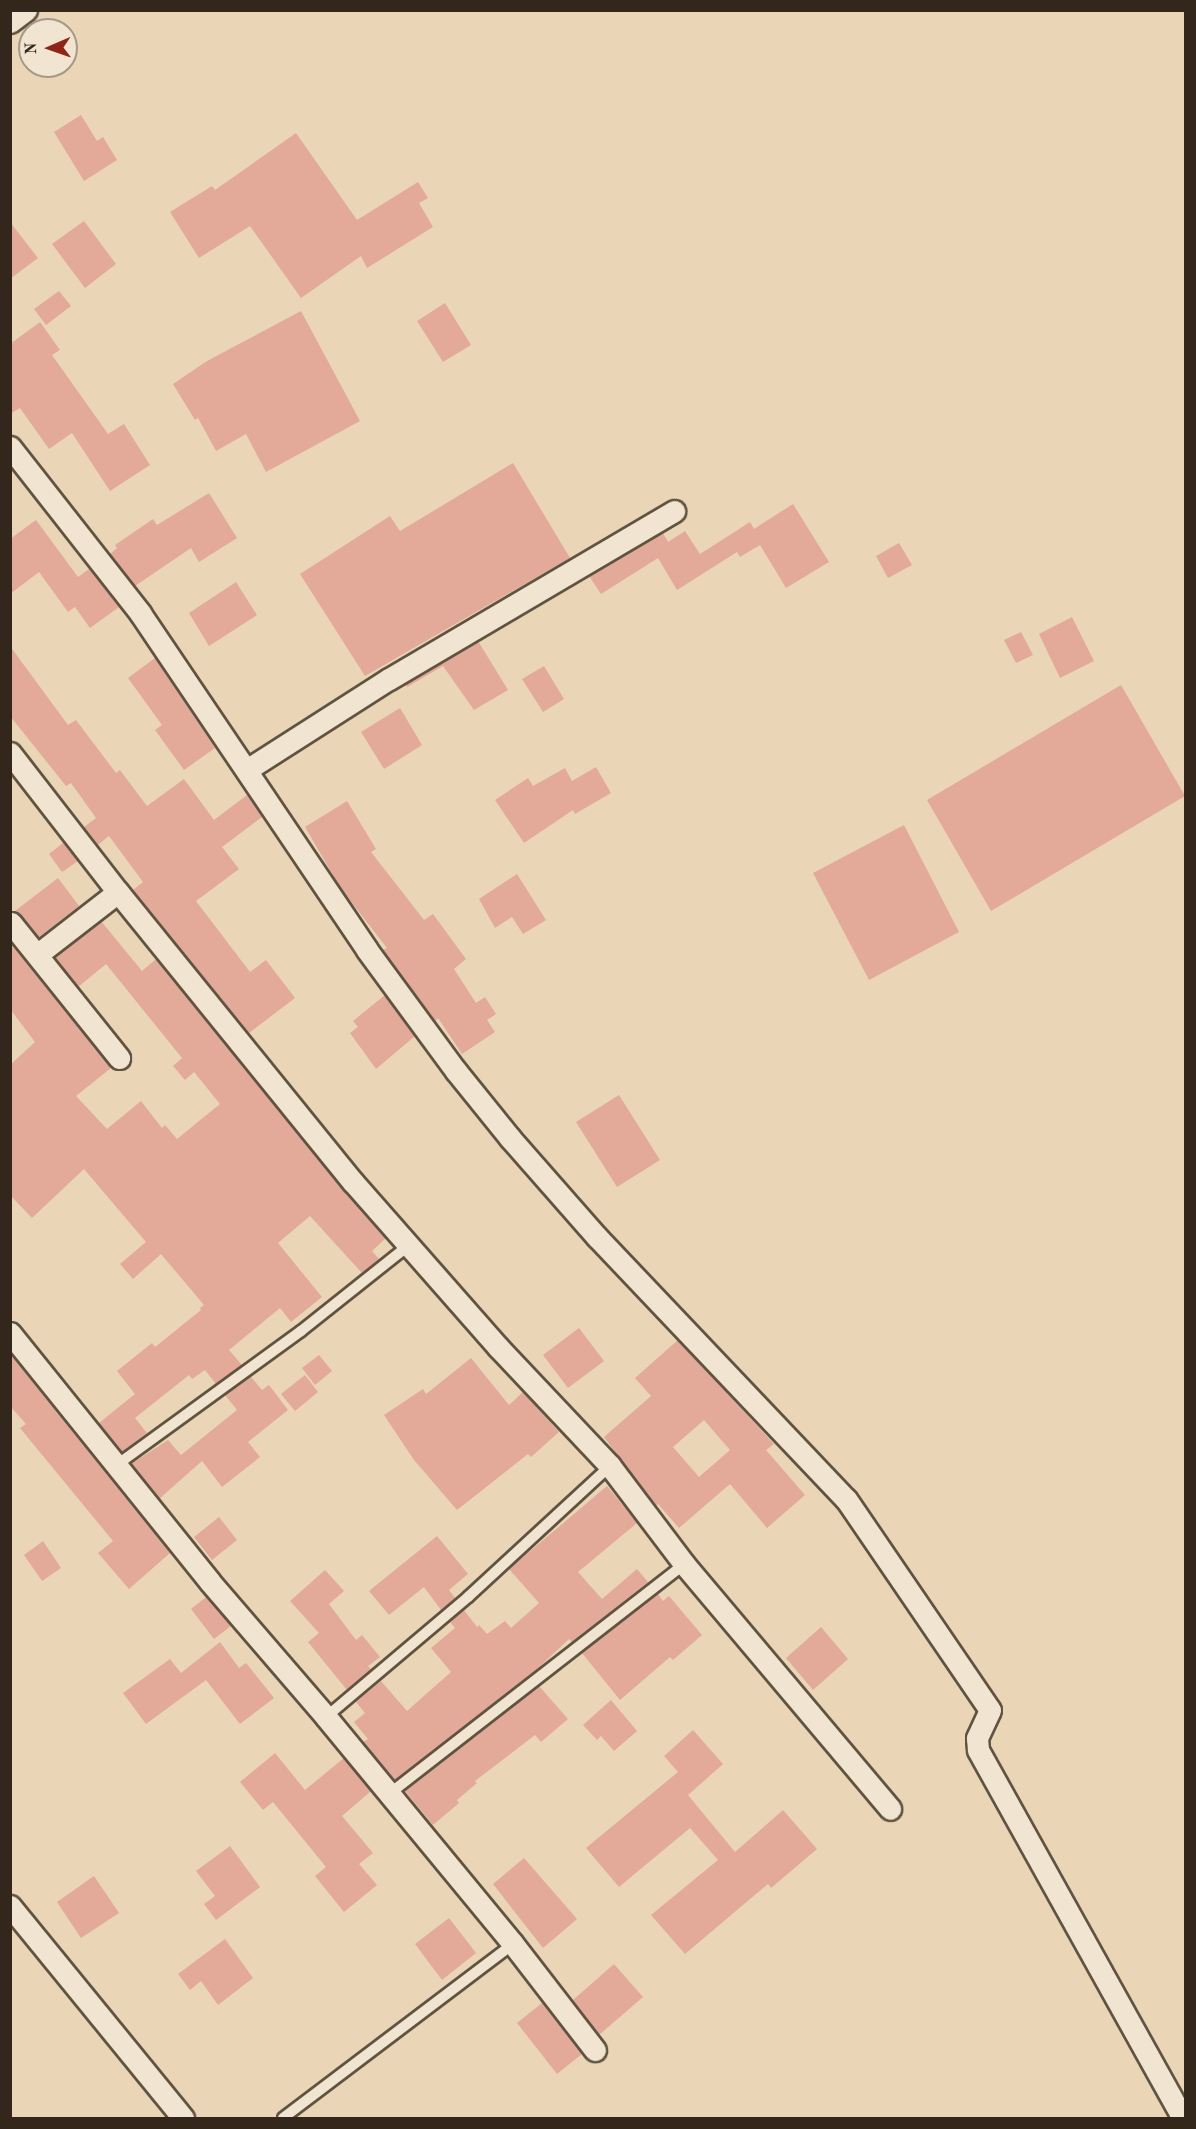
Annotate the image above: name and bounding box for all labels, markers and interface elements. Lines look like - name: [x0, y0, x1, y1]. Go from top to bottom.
- north arrow: [18, 18, 78, 78]
- text: N: [24, 42, 40, 55]

